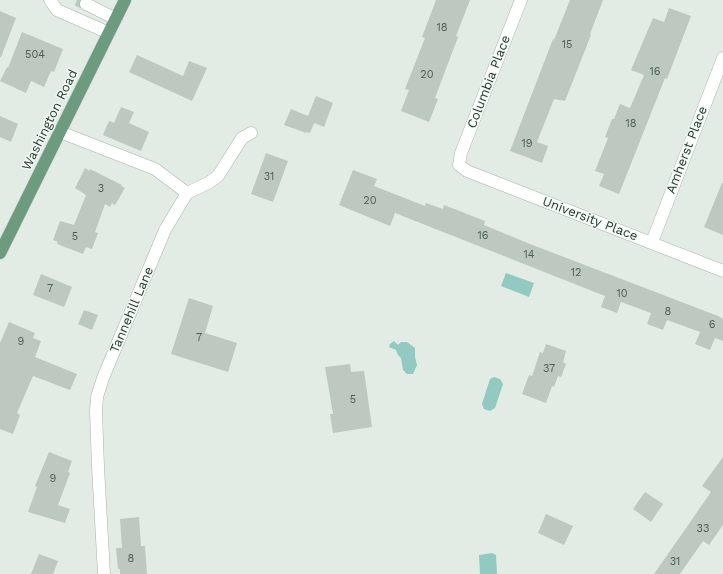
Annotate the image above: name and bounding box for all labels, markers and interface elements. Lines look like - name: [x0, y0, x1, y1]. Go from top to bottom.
- house number: 18: [436, 21, 448, 35]
- street label: Columbia Place: [464, 33, 514, 131]
- house number: 15: [562, 38, 572, 52]
- house number: 504: [25, 48, 45, 62]
- house number: 16: [650, 65, 660, 79]
- street label: Washington Road: [19, 67, 81, 173]
- house number: 20: [420, 68, 434, 82]
- street label: Amherst Place: [663, 104, 711, 196]
- house number: 18: [625, 117, 637, 131]
- house number: 19: [521, 137, 533, 151]
- house number: 31: [264, 170, 274, 184]
- house number: 3: [98, 182, 104, 196]
- house number: 20: [363, 194, 377, 208]
- street label: University Place: [540, 194, 640, 244]
- house number: 16: [478, 229, 488, 243]
- house number: 5: [72, 230, 78, 244]
- house number: 14: [523, 248, 535, 262]
- street label: Tannehill Lane: [107, 265, 157, 355]
- house number: 12: [571, 266, 581, 280]
- house number: 7: [47, 282, 53, 296]
- house number: 10: [616, 287, 628, 301]
- house number: 8: [665, 305, 671, 319]
- house number: 6: [709, 318, 715, 332]
- house number: 7: [196, 331, 202, 345]
- house number: 9: [18, 335, 24, 349]
- house number: 37: [543, 362, 555, 376]
- house number: 5: [350, 393, 356, 407]
- house number: 9: [50, 472, 56, 486]
- house number: 33: [697, 522, 709, 536]
- house number: 8: [128, 552, 134, 566]
- house number: 31: [670, 555, 680, 569]

